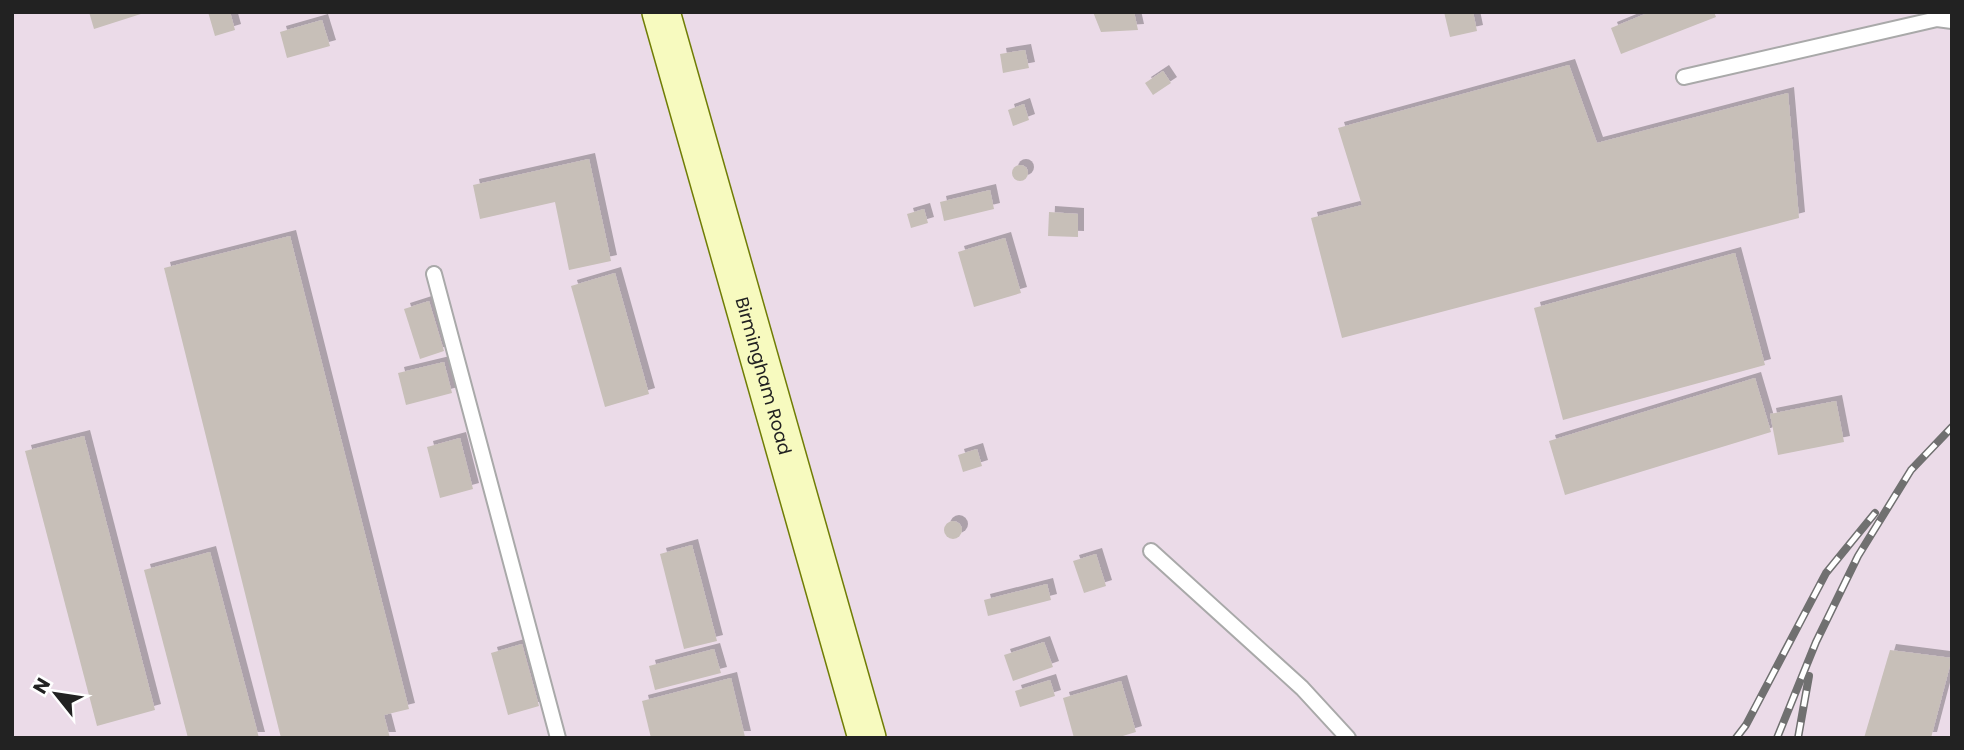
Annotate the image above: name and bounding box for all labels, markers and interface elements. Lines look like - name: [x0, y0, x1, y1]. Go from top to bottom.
- street label: Birmingham Road: [730, 294, 798, 457]
- north arrow: [21, 659, 91, 729]
- text: N: [26, 673, 57, 699]

